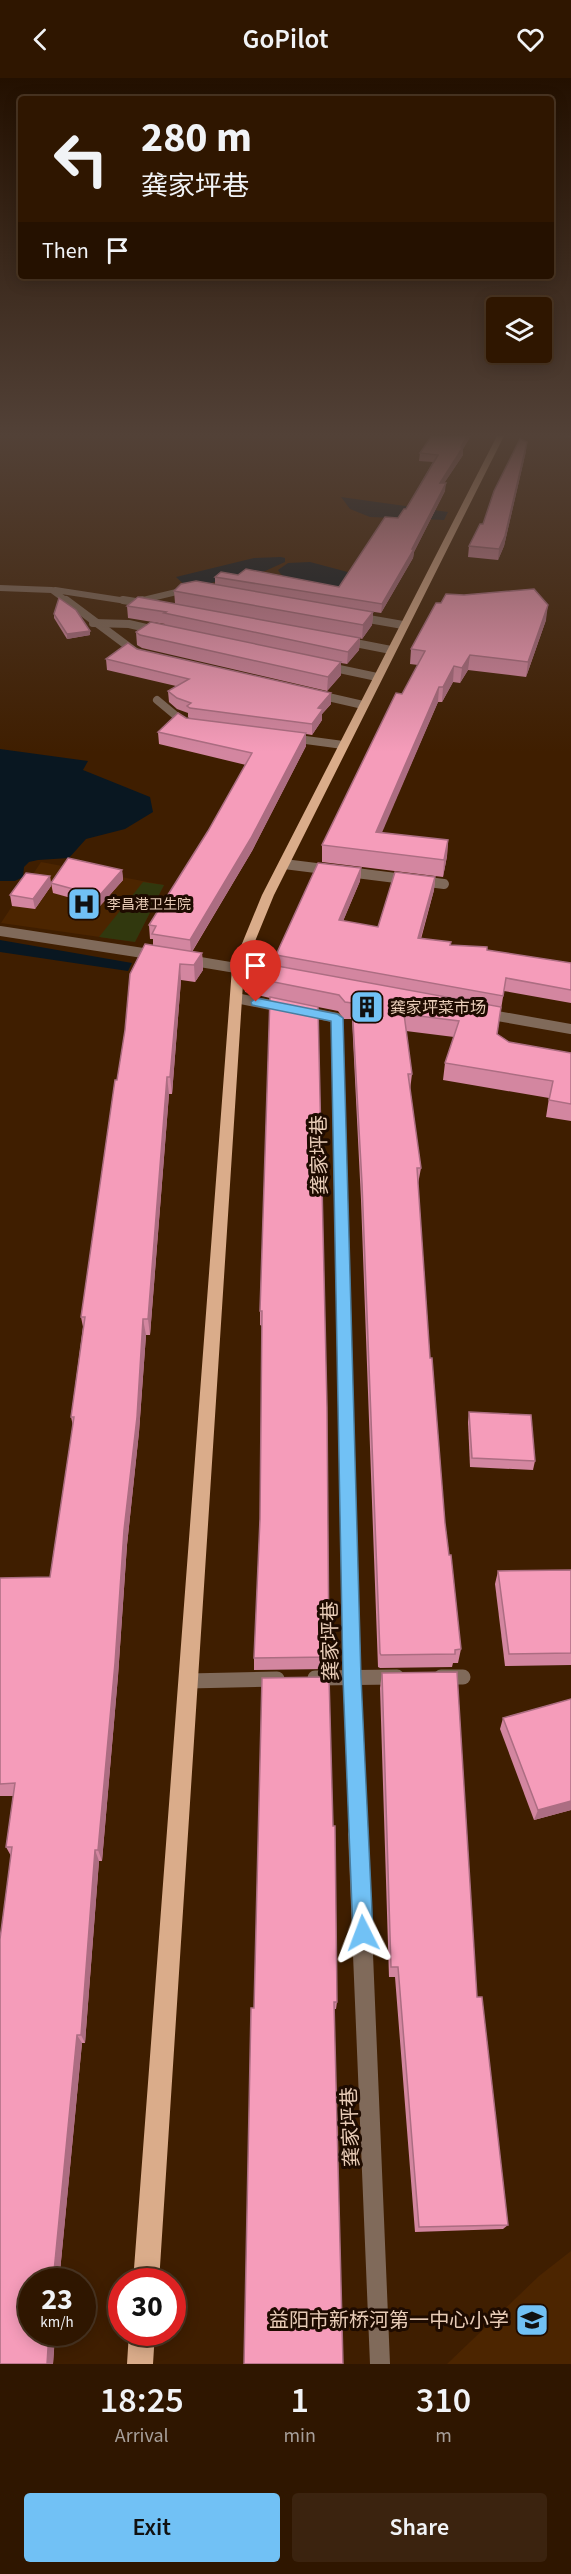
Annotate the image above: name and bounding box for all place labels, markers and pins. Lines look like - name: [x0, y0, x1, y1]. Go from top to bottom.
- hospital icon: 李昌港卫生院: [66, 886, 102, 922]
- place label: 李昌港卫生院: [107, 895, 191, 915]
- pin: [230, 940, 281, 1002]
- building icon: 龚家坪菜市场: [349, 989, 385, 1025]
- place label: 龚家坪菜市场: [390, 997, 486, 1019]
- school or university icon: 益阳市新桥河第一中心小学: [514, 2302, 550, 2338]
- place label: 益阳市新桥河第一中心小学: [269, 2307, 509, 2335]

